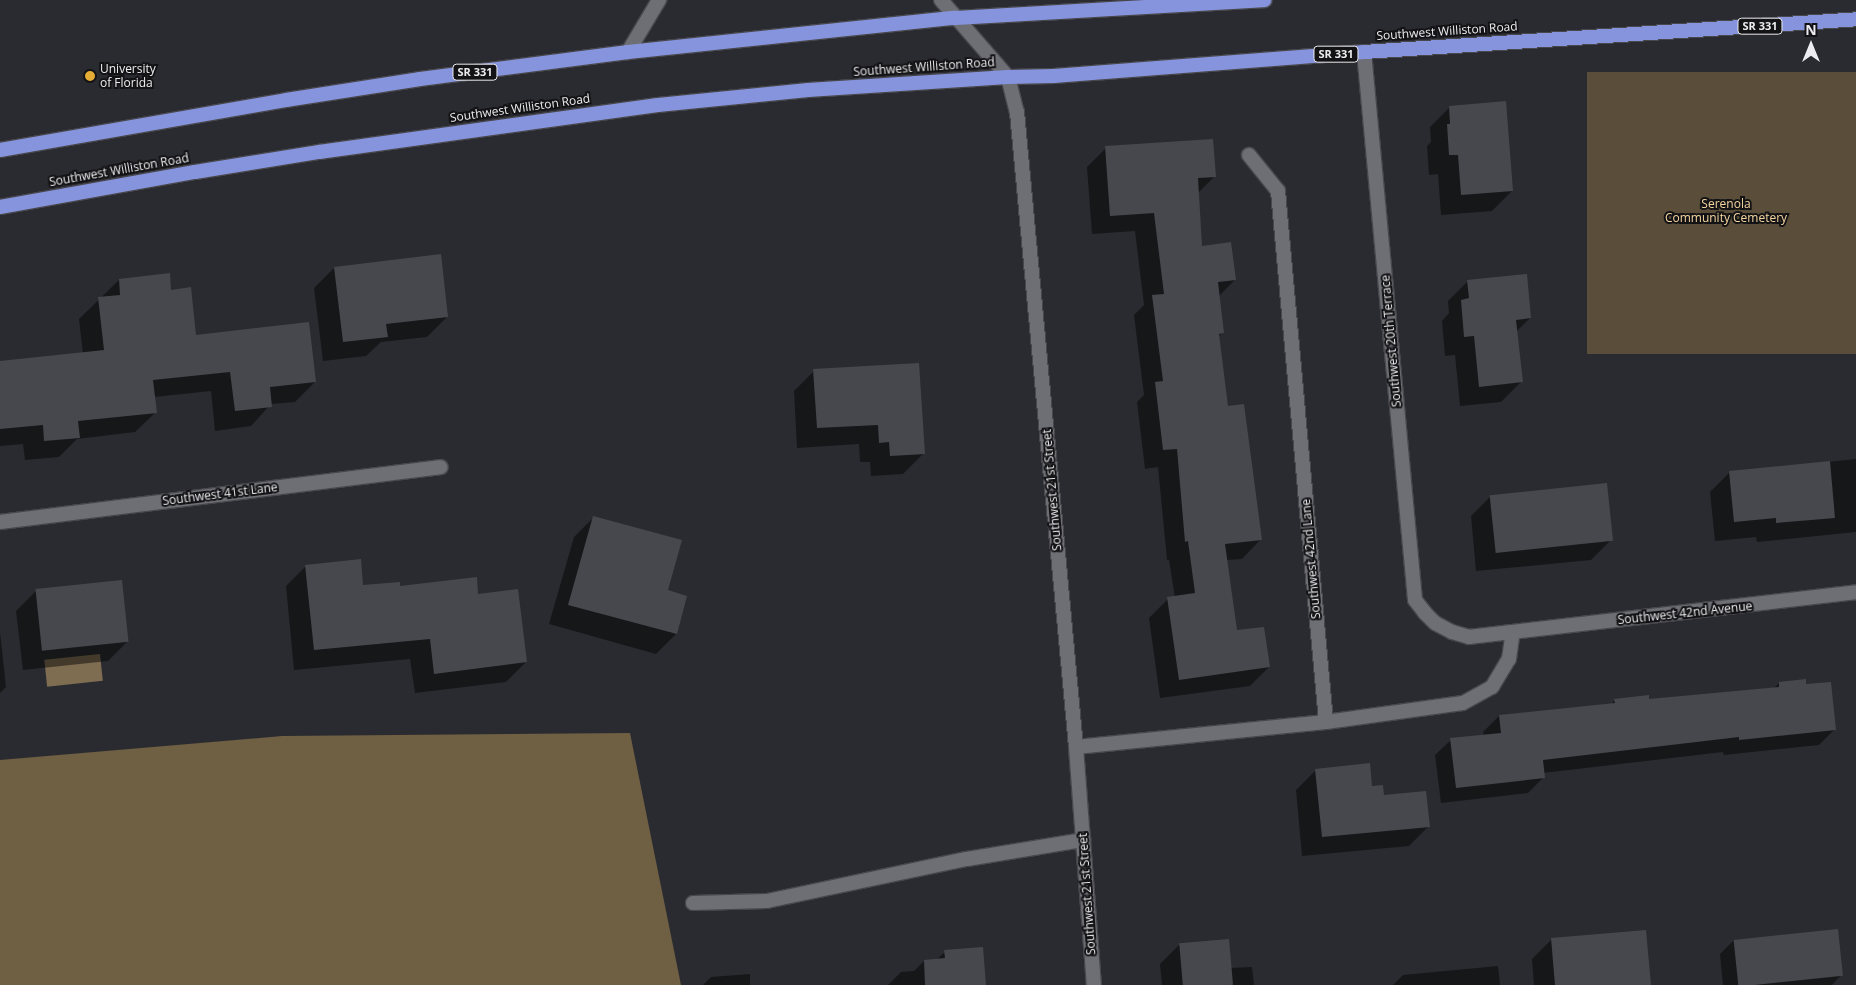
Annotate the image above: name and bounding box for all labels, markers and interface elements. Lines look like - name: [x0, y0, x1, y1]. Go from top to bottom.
- road number: SR 331: [1736, 18, 1784, 34]
- street label: Southwest Williston Road: [1376, 19, 1518, 43]
- north arrow: [1786, 20, 1836, 70]
- text: N: [1805, 20, 1817, 39]
- road number: SR 331: [1312, 46, 1360, 62]
- street label: Southwest Williston Road: [853, 55, 995, 79]
- place label: University of Florida: [100, 62, 156, 90]
- road number: SR 331: [451, 64, 499, 80]
- marker: University of Florida: [84, 70, 96, 82]
- street label: Southwest Williston Road: [449, 91, 591, 125]
- street label: Southwest Williston Road: [48, 151, 190, 189]
- park label: Serenola Community Cemetery: [1665, 197, 1787, 225]
- street label: Southwest 20th Terrace: [1378, 274, 1404, 408]
- street label: Southwest 21st Street: [1039, 428, 1065, 552]
- street label: Southwest 41st Lane: [162, 480, 278, 508]
- street label: Southwest 42nd Lane: [1299, 498, 1323, 620]
- street label: Southwest 42nd Avenue: [1617, 599, 1753, 627]
- street label: Southwest 21st Street: [1076, 832, 1098, 956]

